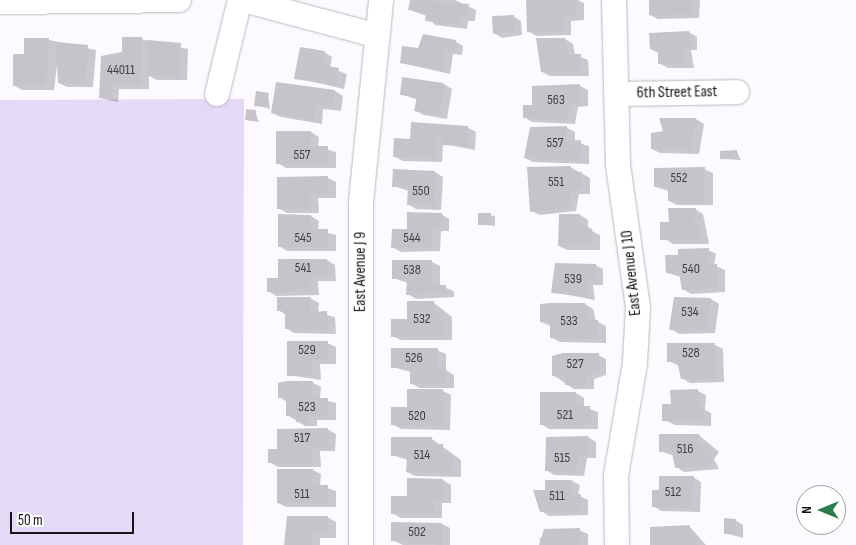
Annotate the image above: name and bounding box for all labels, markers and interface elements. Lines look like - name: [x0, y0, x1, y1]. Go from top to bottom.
- house number: 44011: [107, 62, 135, 78]
- street label: 6th Street East: [636, 83, 718, 103]
- house number: 563: [547, 92, 565, 108]
- house number: 557: [547, 135, 563, 151]
- house number: 557: [294, 147, 310, 163]
- house number: 552: [671, 170, 687, 186]
- house number: 551: [548, 174, 564, 190]
- house number: 550: [412, 183, 430, 199]
- street label: East Avenue J 10: [618, 229, 646, 317]
- house number: 545: [294, 230, 312, 246]
- house number: 544: [403, 230, 421, 246]
- street label: East Avenue J 9: [351, 232, 371, 312]
- house number: 541: [295, 260, 311, 276]
- house number: 540: [682, 261, 700, 277]
- house number: 538: [403, 262, 421, 278]
- house number: 539: [564, 271, 582, 287]
- house number: 534: [681, 304, 699, 320]
- house number: 532: [413, 311, 431, 327]
- house number: 533: [560, 313, 578, 329]
- house number: 529: [298, 342, 316, 358]
- house number: 528: [682, 345, 700, 361]
- house number: 526: [405, 350, 423, 366]
- house number: 527: [567, 356, 583, 372]
- house number: 523: [298, 399, 316, 415]
- house number: 521: [557, 407, 573, 423]
- house number: 520: [408, 408, 426, 424]
- house number: 517: [294, 430, 310, 446]
- house number: 516: [677, 441, 693, 457]
- house number: 514: [414, 447, 430, 463]
- house number: 515: [554, 450, 570, 466]
- house number: 512: [665, 484, 681, 500]
- north arrow: [796, 485, 846, 535]
- house number: 511: [294, 486, 310, 502]
- house number: 511: [549, 488, 565, 504]
- scale bar: [12, 502, 136, 534]
- text: N: [798, 506, 815, 514]
- text: 50 m: [18, 511, 43, 530]
- house number: 502: [408, 524, 426, 540]

